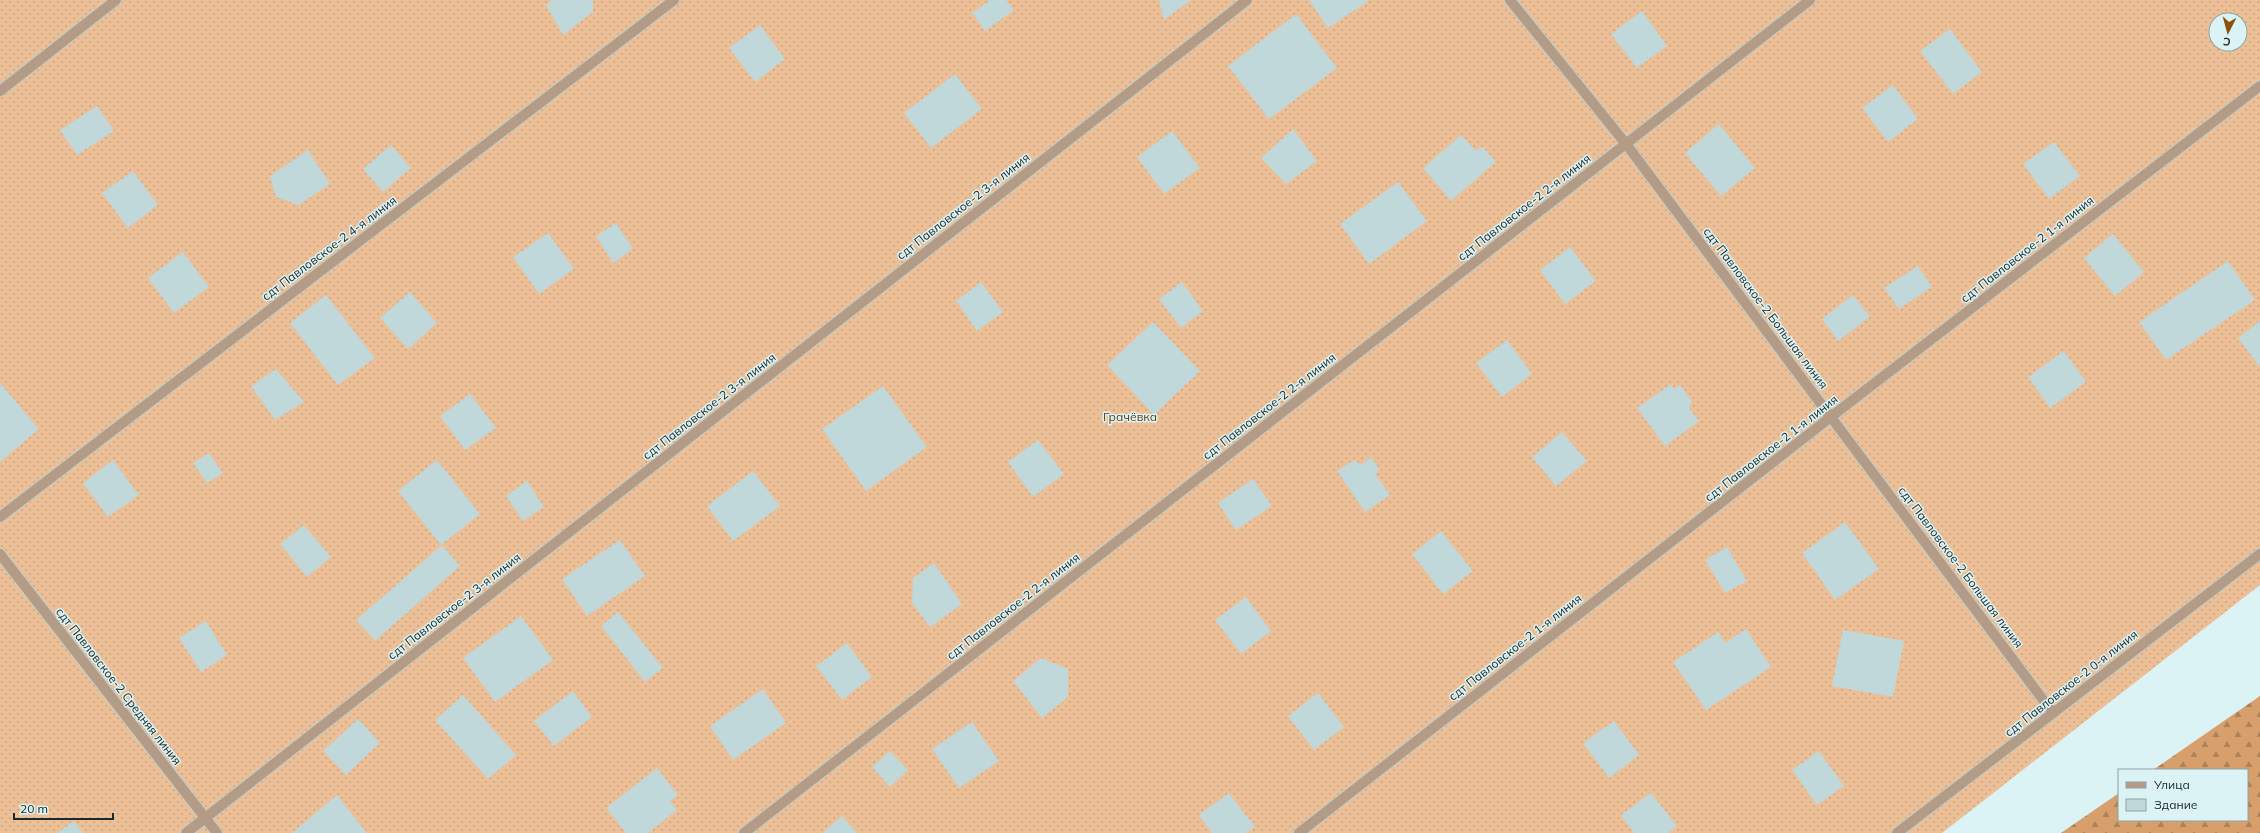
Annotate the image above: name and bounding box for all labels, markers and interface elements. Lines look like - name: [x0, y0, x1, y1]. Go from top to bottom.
- north arrow: [2208, 12, 2248, 52]
- text: С: [2222, 35, 2231, 49]
- street label: сдт Павловское-2 3-я линия: [893, 149, 1033, 263]
- street label: сдт Павловское-2 2-я линия: [1454, 150, 1594, 264]
- street label: сдт Павловское-2 4-я линия: [259, 192, 399, 304]
- street label: сдт Павловское-2 1-я линия: [1957, 192, 2097, 306]
- street label: сдт Павловское-2 Большая линия: [1700, 224, 1832, 392]
- street label: сдт Павловское-2 3-я линия: [639, 349, 779, 463]
- street label: сдт Павловское-2 2-я линия: [1199, 349, 1339, 463]
- street label: сдт Павловское-2 1-я линия: [1701, 391, 1841, 505]
- park label: Грачёвка: [1103, 409, 1157, 424]
- street label: сдт Павловское-2 Большая линия: [1895, 483, 2027, 651]
- street label: сдт Павловское-2 3-я линия: [384, 549, 524, 663]
- street label: сдт Павловское-2 2-я линия: [943, 549, 1083, 663]
- street label: сдт Павловское-2 1-я линия: [1445, 590, 1585, 704]
- street label: сдт Павловское-2 Средняя линия: [53, 604, 185, 768]
- street label: сдт Павловское-2 0-я линия: [2001, 626, 2141, 740]
- legend: [2118, 769, 2248, 821]
- text: Улица: [2153, 777, 2190, 792]
- scale bar: [14, 795, 113, 821]
- text: Здание: [2154, 797, 2198, 812]
- text: 20 m: [20, 801, 48, 816]

